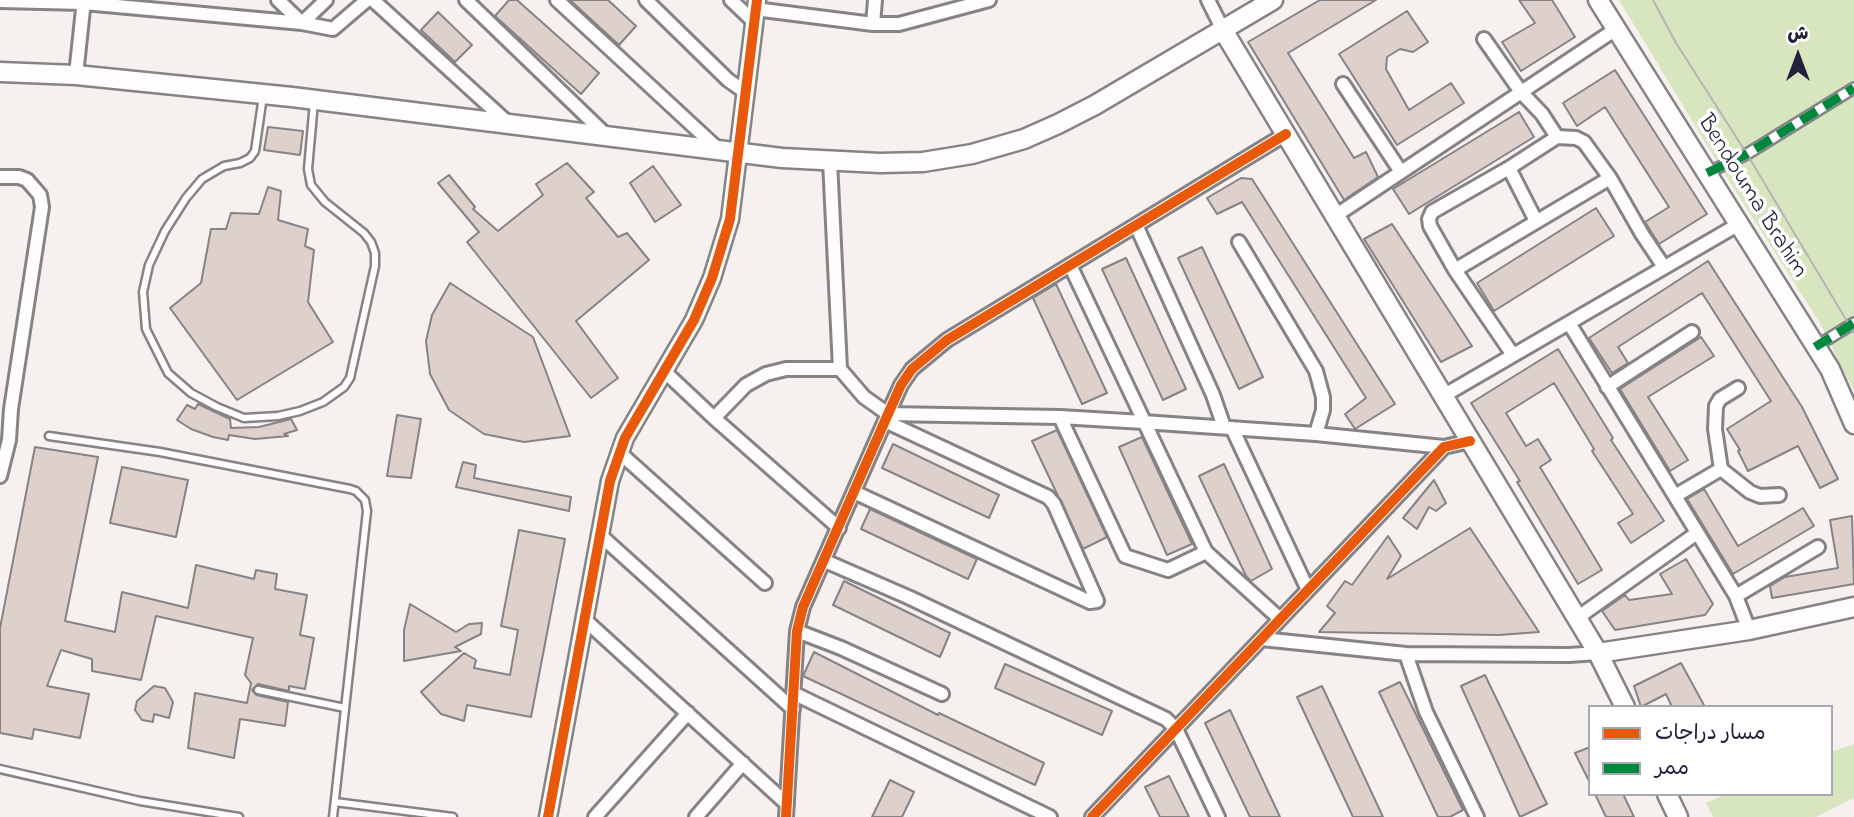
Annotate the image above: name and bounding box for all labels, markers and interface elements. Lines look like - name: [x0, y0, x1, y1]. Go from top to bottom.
- north arrow: [1763, 21, 1833, 91]
- text: ش: [1788, 21, 1808, 48]
- street label: Bendouma Brahim: [1689, 110, 1813, 284]
- legend: [1588, 705, 1833, 796]
- text: مسار دراجات: [1655, 719, 1766, 749]
- text: ممر: [1655, 754, 1689, 784]

